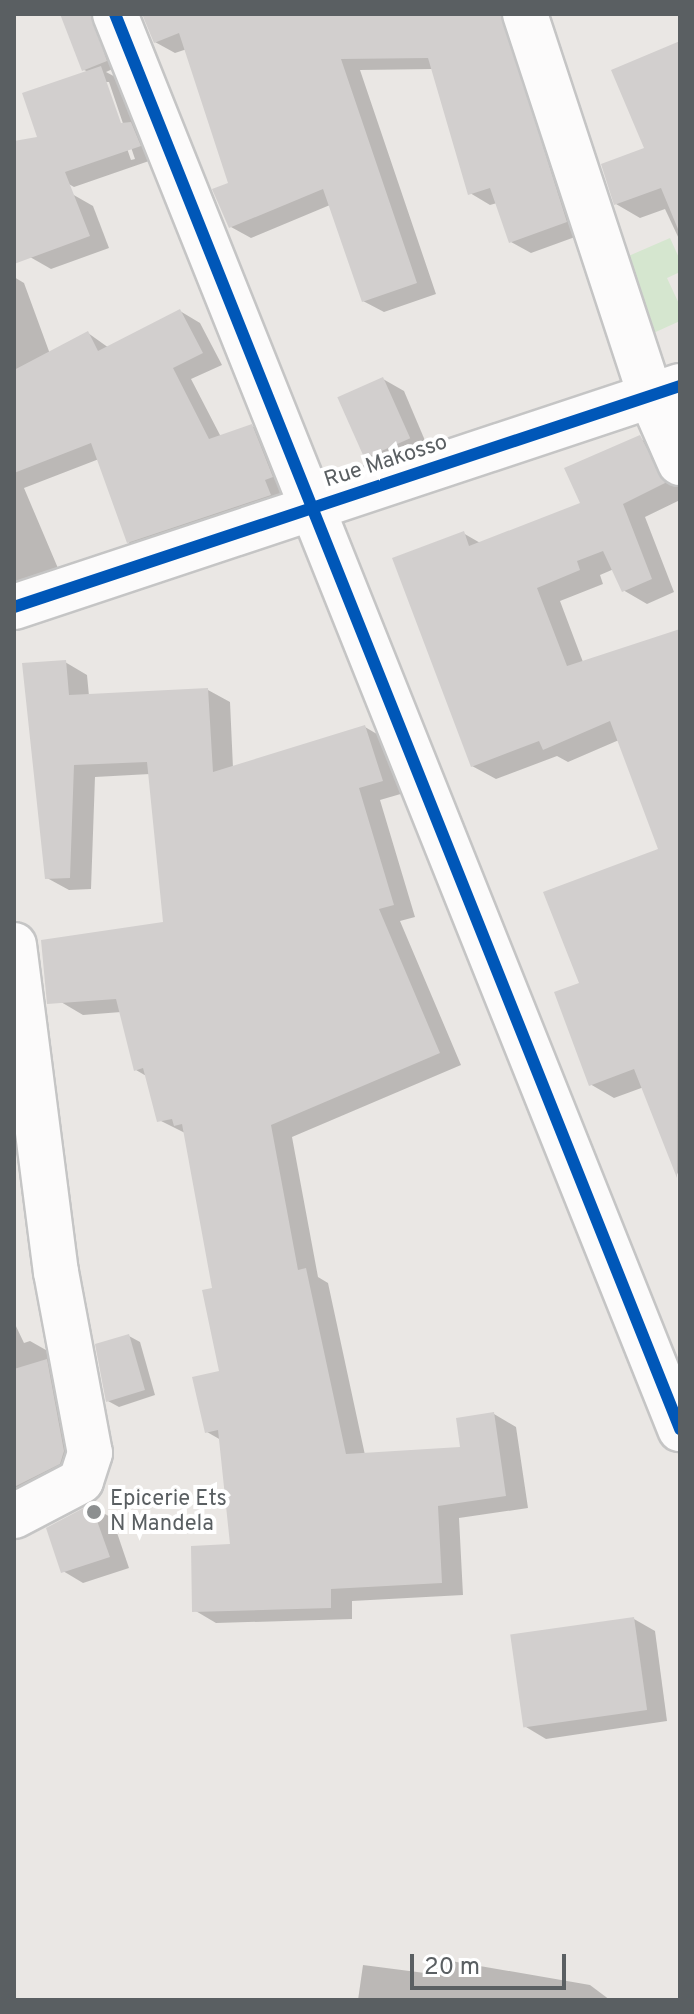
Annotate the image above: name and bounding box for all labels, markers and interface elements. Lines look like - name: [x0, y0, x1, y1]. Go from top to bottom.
- street label: Rue Makosso: [321, 430, 451, 494]
- place label: Epicerie Ets N Mandela: [110, 1486, 227, 1538]
- marker: Epicerie Ets N Mandela: [85, 1503, 103, 1521]
- scale bar: [414, 1938, 570, 1988]
- text: 20 m: [424, 1953, 480, 1983]

